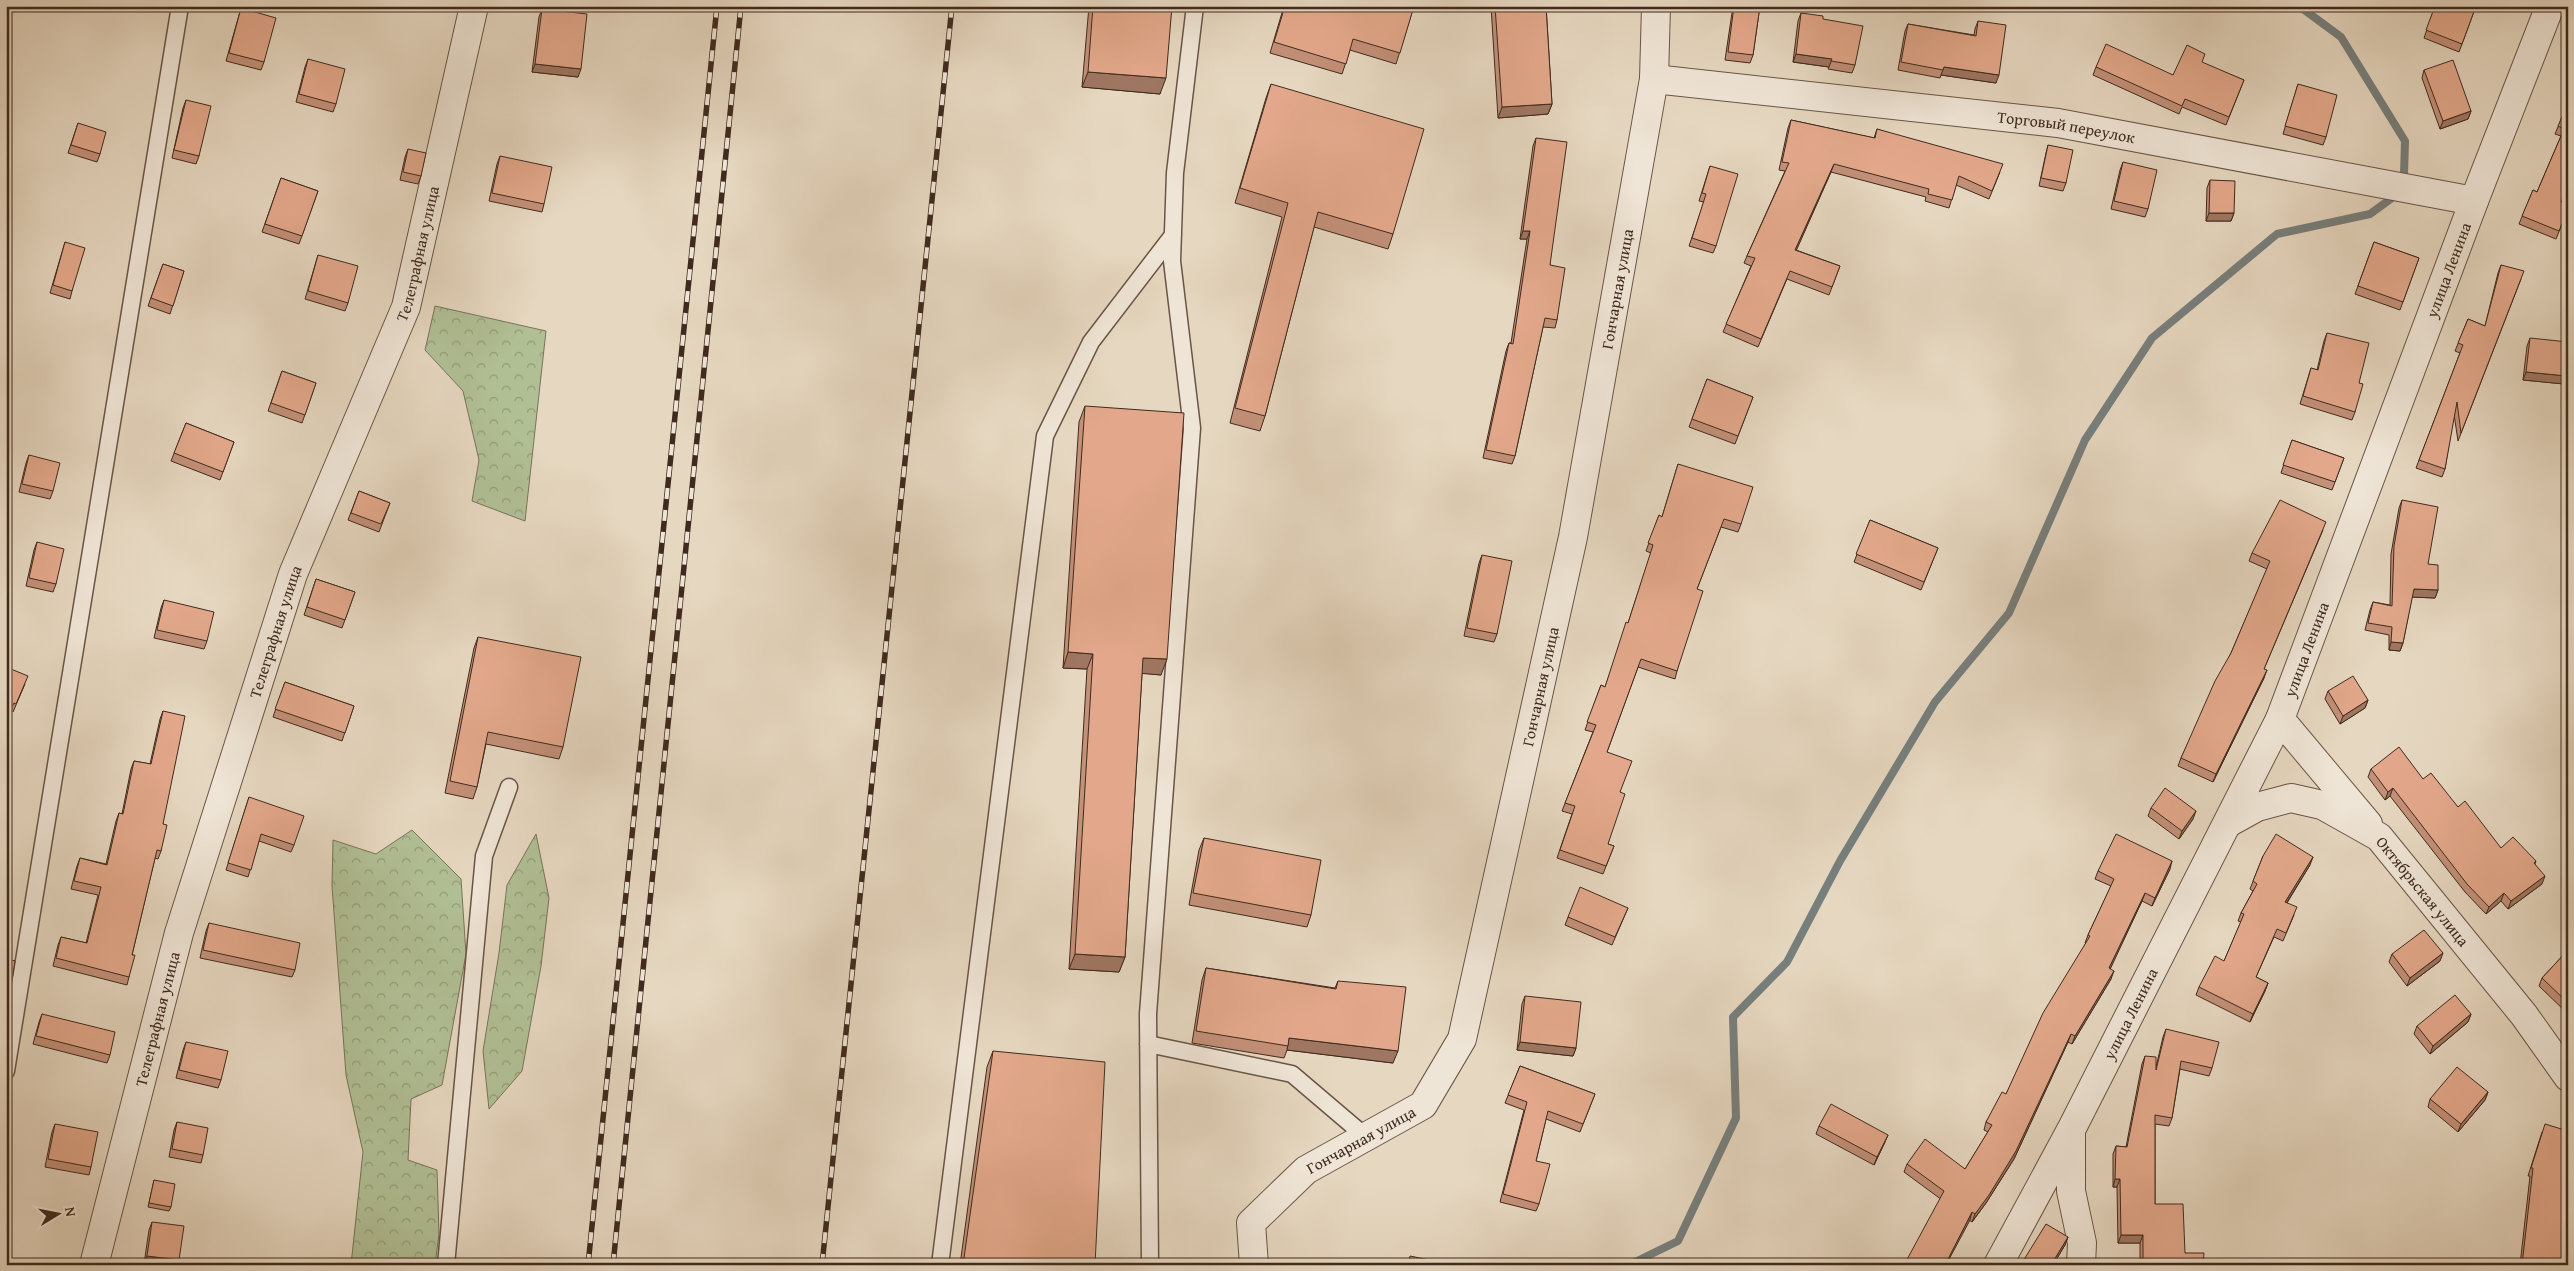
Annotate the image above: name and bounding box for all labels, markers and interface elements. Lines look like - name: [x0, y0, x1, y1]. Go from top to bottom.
- street label: Торговый переулок: [1996, 104, 2138, 149]
- street label: Телеграфная улица: [389, 183, 445, 325]
- street label: улица Ленина: [2419, 219, 2477, 322]
- street label: Гончарная улица: [1594, 227, 1639, 351]
- street label: Телеграфная улица: [242, 561, 308, 701]
- street label: улица Ленина: [2277, 598, 2335, 701]
- street label: Гончарная улица: [1515, 624, 1565, 749]
- street label: Октябрьская улица: [2371, 831, 2476, 952]
- street label: Телеграфная улица: [128, 949, 186, 1089]
- street label: улица Ленина: [2096, 963, 2164, 1065]
- street label: Гончарная улица: [1302, 1099, 1420, 1180]
- north arrow: [32, 1188, 82, 1238]
- text: N: [60, 1205, 82, 1219]

